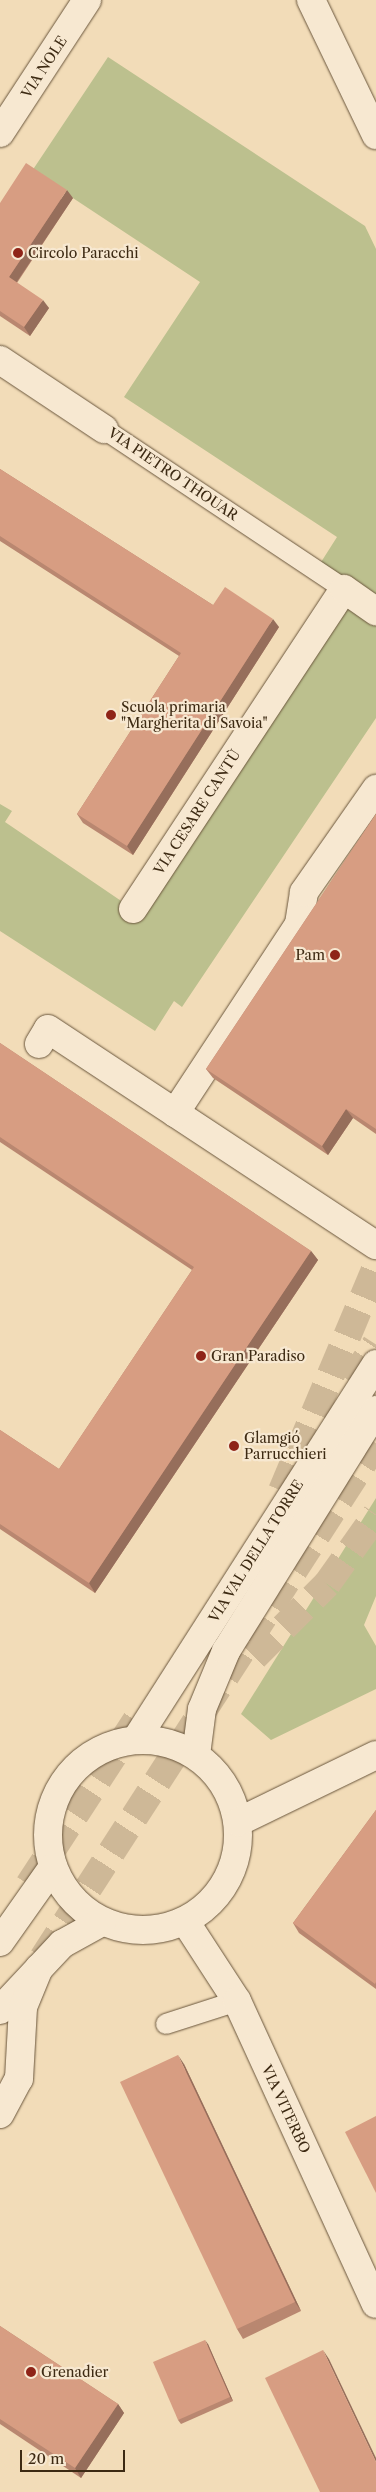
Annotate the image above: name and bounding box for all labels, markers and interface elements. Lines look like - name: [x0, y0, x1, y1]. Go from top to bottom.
- street label: VIA NOLE: [18, 33, 70, 101]
- place label: Circolo Paracchi: [28, 245, 139, 261]
- marker: Circolo Paracchi: [12, 247, 24, 259]
- street label: VIA PIETRO THOUAR: [104, 424, 242, 524]
- place label: Scuola primaria "Margherita di Savoia": [121, 699, 268, 732]
- marker: Scuola primaria "Margherita di Savoia": [105, 709, 117, 721]
- street label: VIA CESARE CANTÙ: [150, 746, 244, 878]
- place label: Pam: [296, 947, 325, 963]
- marker: Pam: [329, 949, 341, 961]
- place label: Gran Paradiso: [211, 1348, 305, 1364]
- marker: Gran Paradiso: [195, 1350, 207, 1362]
- place label: Glamgió Parrucchieri: [244, 1430, 327, 1462]
- marker: Glamgió Parrucchieri: [228, 1440, 240, 1452]
- street label: VIA VAL DELLA TORRE: [205, 1476, 307, 1626]
- street label: VIA VITERBO: [258, 2062, 314, 2156]
- place label: Grenadier: [41, 2364, 109, 2380]
- marker: Grenadier: [25, 2366, 37, 2378]
- scale bar: [22, 2440, 128, 2472]
- text: 20 m: [28, 2449, 64, 2468]

